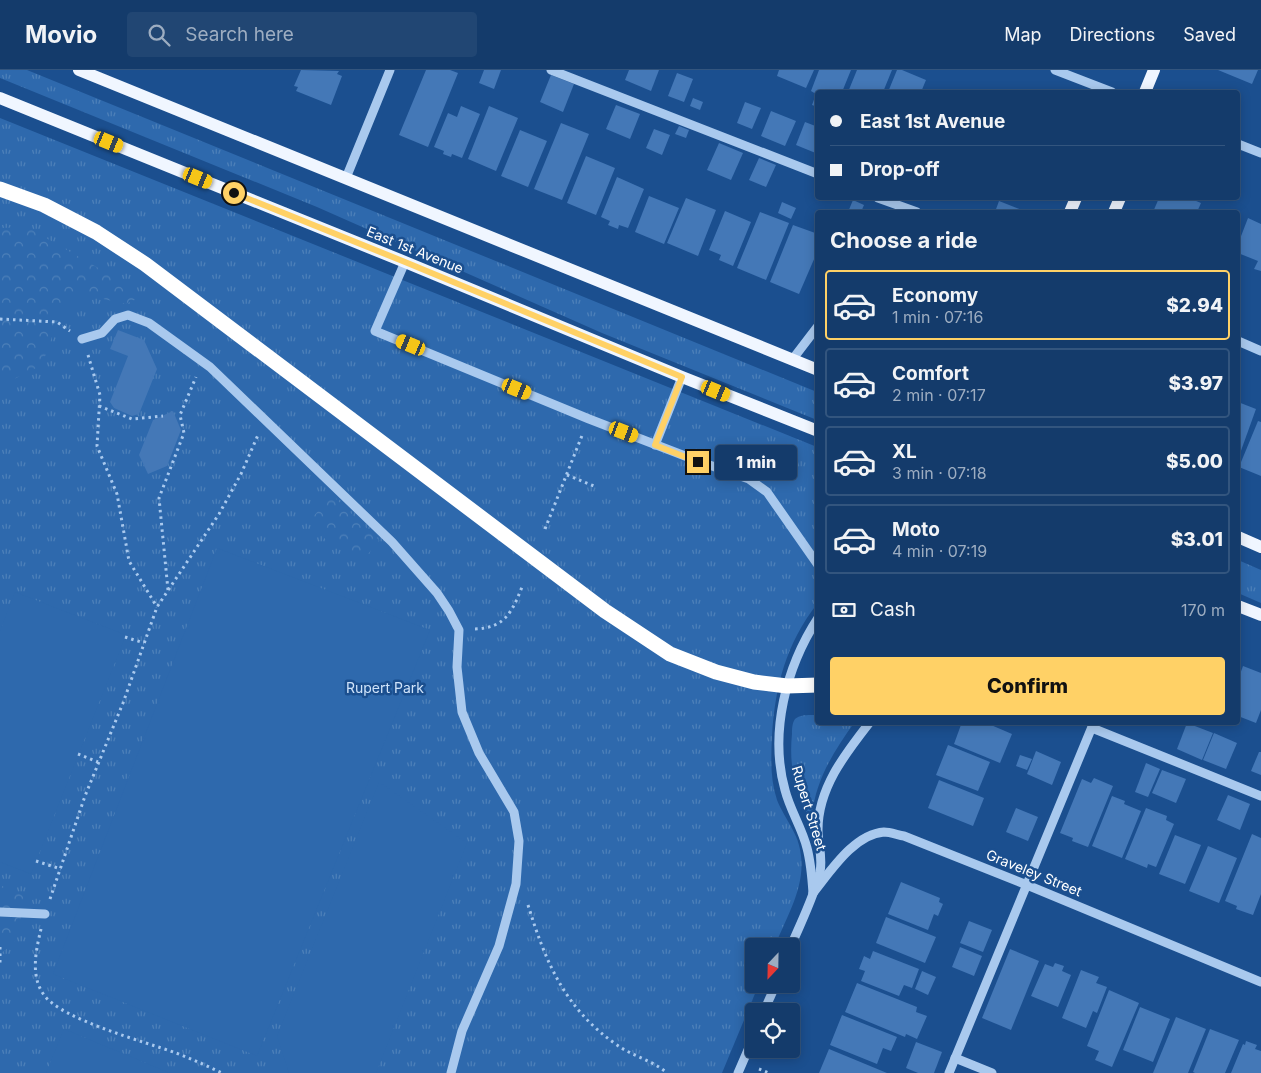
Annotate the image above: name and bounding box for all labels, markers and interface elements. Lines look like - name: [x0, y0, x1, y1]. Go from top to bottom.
- search box: [127, 12, 477, 57]
- text: Movio: [25, 20, 97, 49]
- icon: search: [145, 21, 173, 49]
- text: Search here: [185, 23, 294, 46]
- text: Map: [1004, 24, 1042, 45]
- text: Directions: [1070, 24, 1155, 45]
- text: Saved: [1183, 24, 1236, 45]
- text: East 1st Avenue: [860, 110, 1005, 133]
- car: [92, 129, 125, 155]
- text: Drop-off: [860, 158, 940, 181]
- car: [181, 165, 214, 191]
- route start: [223, 182, 245, 204]
- street label: East 1st Avenue: [364, 222, 466, 277]
- text: Choose a ride: [830, 227, 978, 253]
- icon: car: [832, 283, 877, 328]
- text: Economy: [892, 284, 978, 307]
- text: $2.94: [1166, 294, 1223, 317]
- text: 1 min · 07:16: [892, 307, 983, 327]
- car: [394, 332, 427, 358]
- icon: car: [832, 361, 877, 406]
- text: Comfort: [892, 362, 969, 385]
- text: $3.97: [1169, 372, 1223, 395]
- car: [500, 376, 533, 402]
- car: [699, 378, 732, 404]
- text: 2 min · 07:17: [892, 385, 986, 405]
- car: [607, 420, 640, 444]
- icon: car: [832, 439, 877, 484]
- text: XL: [892, 440, 917, 463]
- callout: 1 min: [716, 444, 798, 480]
- text: $5.00: [1166, 450, 1223, 473]
- route end: [687, 451, 709, 473]
- text: 1 min: [736, 452, 776, 472]
- text: 3 min · 07:18: [892, 463, 987, 483]
- icon: car: [832, 517, 877, 562]
- text: Moto: [892, 518, 940, 541]
- text: $3.01: [1171, 528, 1223, 551]
- text: 4 min · 07:19: [892, 541, 987, 561]
- icon: cash: [830, 596, 858, 624]
- text: Cash: [870, 598, 916, 621]
- text: 170 m: [1181, 600, 1225, 620]
- button: Confirm: [830, 657, 1225, 715]
- park label: Rupert Park: [346, 679, 424, 696]
- street label: Rupert Street: [789, 764, 831, 853]
- street label: Graveley Street: [984, 846, 1085, 900]
- north arrow: [745, 938, 800, 992]
- map controls: [745, 938, 800, 1058]
- button: locate: [745, 1003, 800, 1058]

